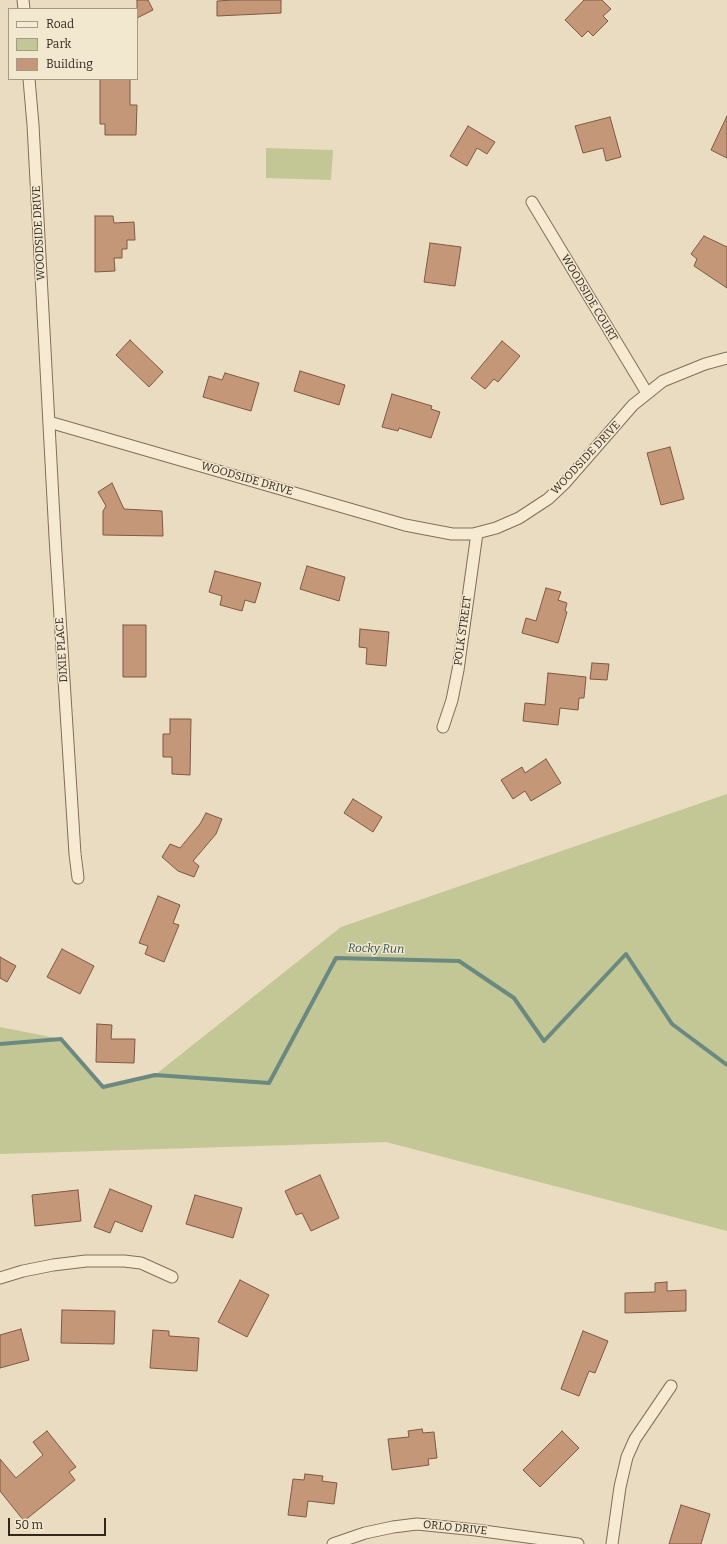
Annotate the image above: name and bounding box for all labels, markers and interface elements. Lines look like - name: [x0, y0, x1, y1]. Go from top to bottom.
- legend: [8, 8, 138, 80]
- text: Road: [46, 17, 74, 31]
- text: Park: [46, 37, 71, 51]
- text: Building: [46, 57, 93, 71]
- street label: WOODSIDE DRIVE: [30, 185, 48, 281]
- street label: WOODSIDE COURT: [558, 252, 620, 344]
- street label: WOODSIDE DRIVE: [549, 419, 623, 497]
- street label: WOODSIDE DRIVE: [199, 460, 295, 498]
- street label: POLK STREET: [452, 595, 474, 667]
- street label: DIXIE PLACE: [53, 617, 71, 683]
- water label: Rocky Run: [348, 941, 404, 957]
- scale bar: [10, 1510, 108, 1536]
- text: 50 m: [15, 1518, 43, 1532]
- street label: ORLO DRIVE: [422, 1518, 488, 1538]

